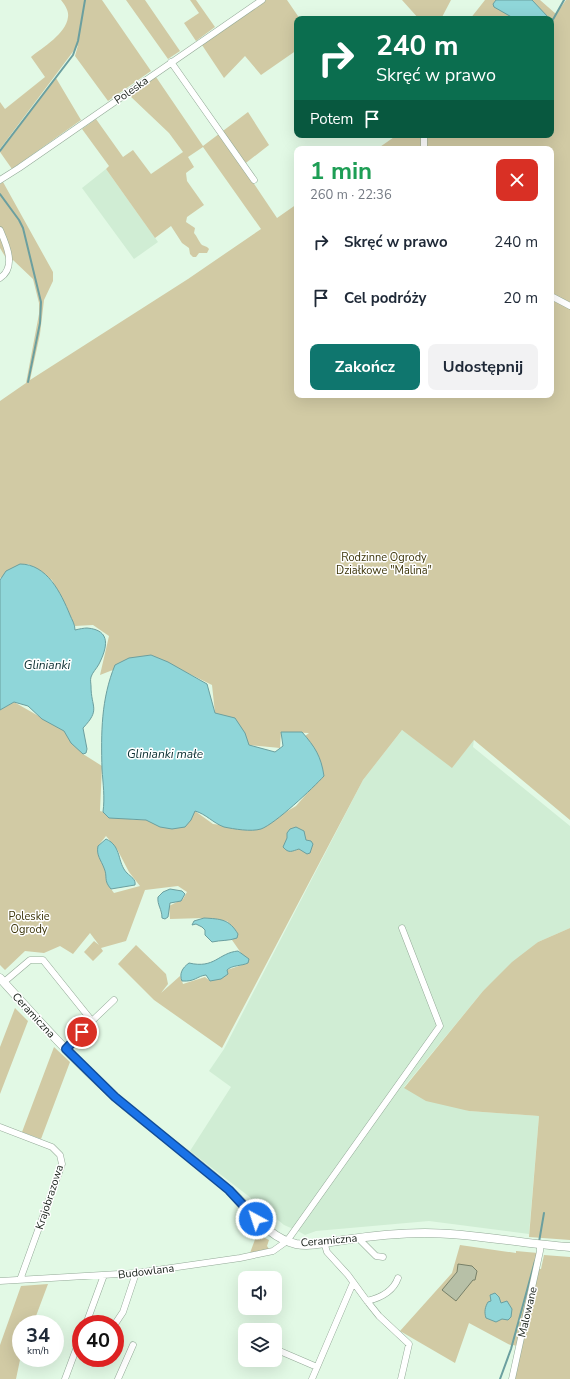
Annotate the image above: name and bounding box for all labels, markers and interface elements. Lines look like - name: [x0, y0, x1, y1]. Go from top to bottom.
- text: 240 m: [376, 27, 459, 65]
- icon: right: [310, 32, 362, 84]
- text: Skręć w prawo: [376, 63, 496, 87]
- street label: Poleska: [111, 73, 151, 108]
- icon: arrive: [361, 108, 383, 130]
- text: Potem: [310, 109, 353, 129]
- text: 1 min: [310, 155, 372, 187]
- button: close: [496, 159, 538, 201]
- text: 260 m · 22:36: [310, 186, 392, 204]
- icon: right: [310, 231, 332, 253]
- text: Skręć w prawo: [344, 232, 448, 252]
- text: 240 m: [494, 232, 538, 252]
- icon: arrive: [310, 287, 332, 309]
- text: Cel podróży: [344, 288, 426, 308]
- text: 20 m: [503, 288, 538, 308]
- button: Zakończ: [310, 344, 420, 390]
- button: Udostępnij: [428, 344, 538, 390]
- park label: Rodzinne Ogrody Działkowe "Malina": [336, 550, 432, 578]
- water label: Glinianki: [24, 657, 71, 673]
- water label: Glinianki małe: [127, 746, 204, 762]
- park label: Poleskie Ogrody: [8, 909, 50, 937]
- street label: Ceramiczna: [9, 989, 59, 1041]
- pin: [65, 1015, 99, 1049]
- icon: arrive: [71, 1021, 93, 1043]
- street label: Krajobrazowa: [32, 1163, 67, 1232]
- position arrow: [235, 1198, 277, 1240]
- street label: Ceramiczna: [300, 1231, 358, 1250]
- street label: Budowlana: [117, 1261, 175, 1282]
- map controls: [238, 1271, 282, 1367]
- button: sound: [238, 1271, 282, 1315]
- street label: Malowane: [514, 1285, 541, 1339]
- speed limit sign: 40: [72, 1315, 124, 1367]
- text: 34: [26, 1322, 50, 1349]
- button: layers: [238, 1323, 282, 1367]
- text: km/h: [27, 1344, 49, 1358]

